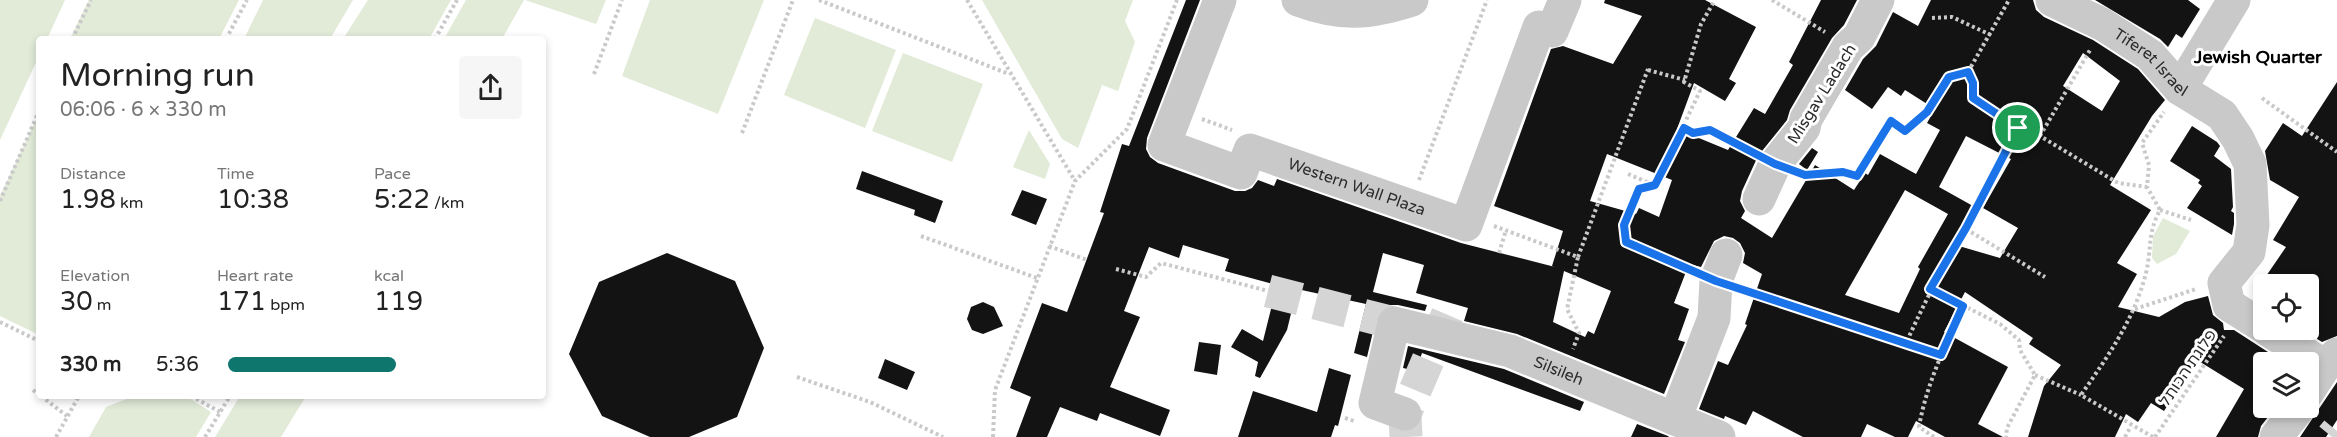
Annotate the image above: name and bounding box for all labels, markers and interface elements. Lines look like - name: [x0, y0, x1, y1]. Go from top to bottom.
- street label: Tiferet Israel: [2110, 24, 2191, 101]
- street label: Misgav Ladach: [1783, 40, 1861, 148]
- district label: Jewish Quarter: [2193, 46, 2323, 68]
- text: Morning run: [60, 56, 255, 95]
- button: share: [459, 56, 522, 119]
- text: 06:06 · 6 × 330 m: [60, 98, 227, 122]
- pin: [1992, 102, 2043, 153]
- icon: arrive: [2001, 111, 2034, 144]
- street label: Western Wall Plaza: [1285, 154, 1428, 220]
- text: Distance: [60, 164, 126, 184]
- text: Time: [217, 164, 254, 184]
- text: Pace: [374, 164, 411, 184]
- text: 1.98: [60, 184, 116, 215]
- text: 10:38: [217, 184, 289, 215]
- text: 5:22: [374, 184, 430, 215]
- text: km: [116, 193, 143, 213]
- text: /km: [430, 193, 464, 213]
- text: Elevation: [60, 266, 130, 286]
- text: Heart rate: [217, 266, 293, 286]
- text: kcal: [374, 266, 404, 286]
- map controls: [2253, 274, 2319, 418]
- button: locate: [2253, 274, 2319, 340]
- text: 30: [60, 286, 93, 317]
- text: 171: [217, 286, 266, 317]
- text: 119: [374, 286, 423, 317]
- text: m: [93, 295, 112, 315]
- text: bpm: [266, 295, 305, 315]
- street label: פלוגת הכותל: [2155, 326, 2221, 410]
- street label: Silsileh: [1531, 352, 1586, 390]
- button: layers: [2253, 352, 2319, 418]
- text: 330 m: [60, 353, 121, 377]
- text: 5:36: [156, 353, 199, 377]

